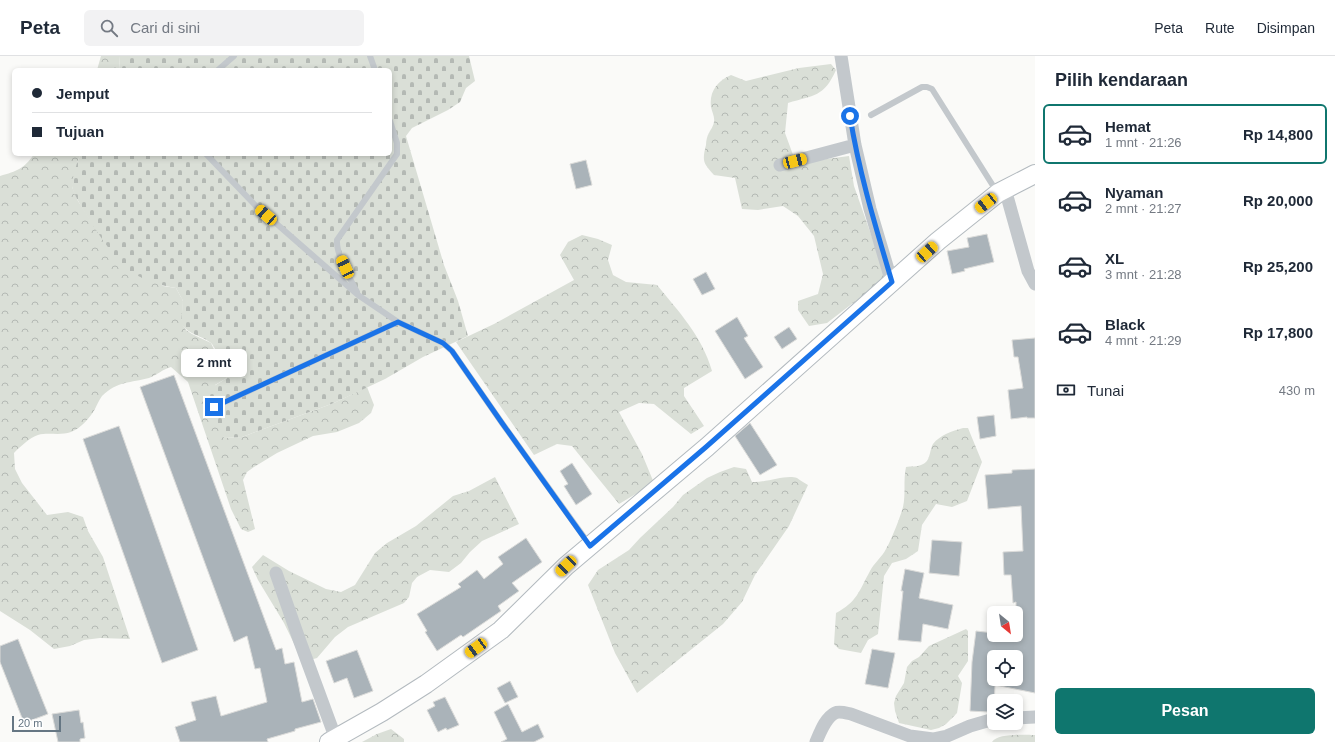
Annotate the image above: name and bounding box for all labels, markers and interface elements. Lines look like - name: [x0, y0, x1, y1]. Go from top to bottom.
- search box: [84, 10, 364, 46]
- text: Peta: [20, 17, 60, 38]
- icon: search: [98, 17, 120, 39]
- text: Cari di sini: [130, 19, 200, 36]
- text: Peta: [1154, 20, 1183, 36]
- text: Rute: [1205, 20, 1235, 36]
- text: Disimpan: [1257, 20, 1315, 36]
- text: Pilih kendaraan: [1055, 70, 1188, 90]
- text: Jemput: [56, 85, 109, 102]
- route start: [841, 107, 859, 125]
- icon: car: [1057, 116, 1093, 152]
- text: Hemat: [1105, 118, 1151, 135]
- text: Tujuan: [56, 123, 104, 140]
- text: Rp 14,800: [1243, 126, 1313, 143]
- text: 1 mnt · 21:26: [1105, 135, 1182, 150]
- car: [782, 152, 808, 170]
- icon: car: [1057, 182, 1093, 218]
- text: Nyaman: [1105, 184, 1163, 201]
- car: [973, 191, 999, 215]
- text: Rp 20,000: [1243, 192, 1313, 209]
- text: 2 mnt · 21:27: [1105, 201, 1182, 216]
- car: [253, 203, 279, 227]
- car: [914, 240, 940, 264]
- icon: car: [1057, 248, 1093, 284]
- text: XL: [1105, 250, 1124, 267]
- car: [334, 254, 356, 280]
- text: Rp 25,200: [1243, 258, 1313, 275]
- text: 3 mnt · 21:28: [1105, 267, 1182, 282]
- icon: car: [1057, 314, 1093, 350]
- text: Black: [1105, 316, 1145, 333]
- text: Rp 17,800: [1243, 324, 1313, 341]
- text: 4 mnt · 21:29: [1105, 333, 1182, 348]
- callout: 2 mnt: [181, 349, 247, 377]
- text: 2 mnt: [197, 355, 231, 370]
- icon: cash: [1055, 379, 1077, 401]
- text: Tunai: [1087, 382, 1124, 399]
- text: 430 m: [1279, 383, 1315, 398]
- route end: [205, 398, 223, 416]
- car: [553, 553, 579, 579]
- north arrow: [987, 606, 1023, 642]
- map controls: [987, 606, 1023, 730]
- car: [463, 636, 489, 660]
- button: locate: [987, 650, 1023, 686]
- button: Pesan: [1055, 688, 1315, 734]
- button: layers: [987, 694, 1023, 730]
- scale bar: [12, 714, 61, 733]
- text: 20 m: [18, 717, 42, 729]

